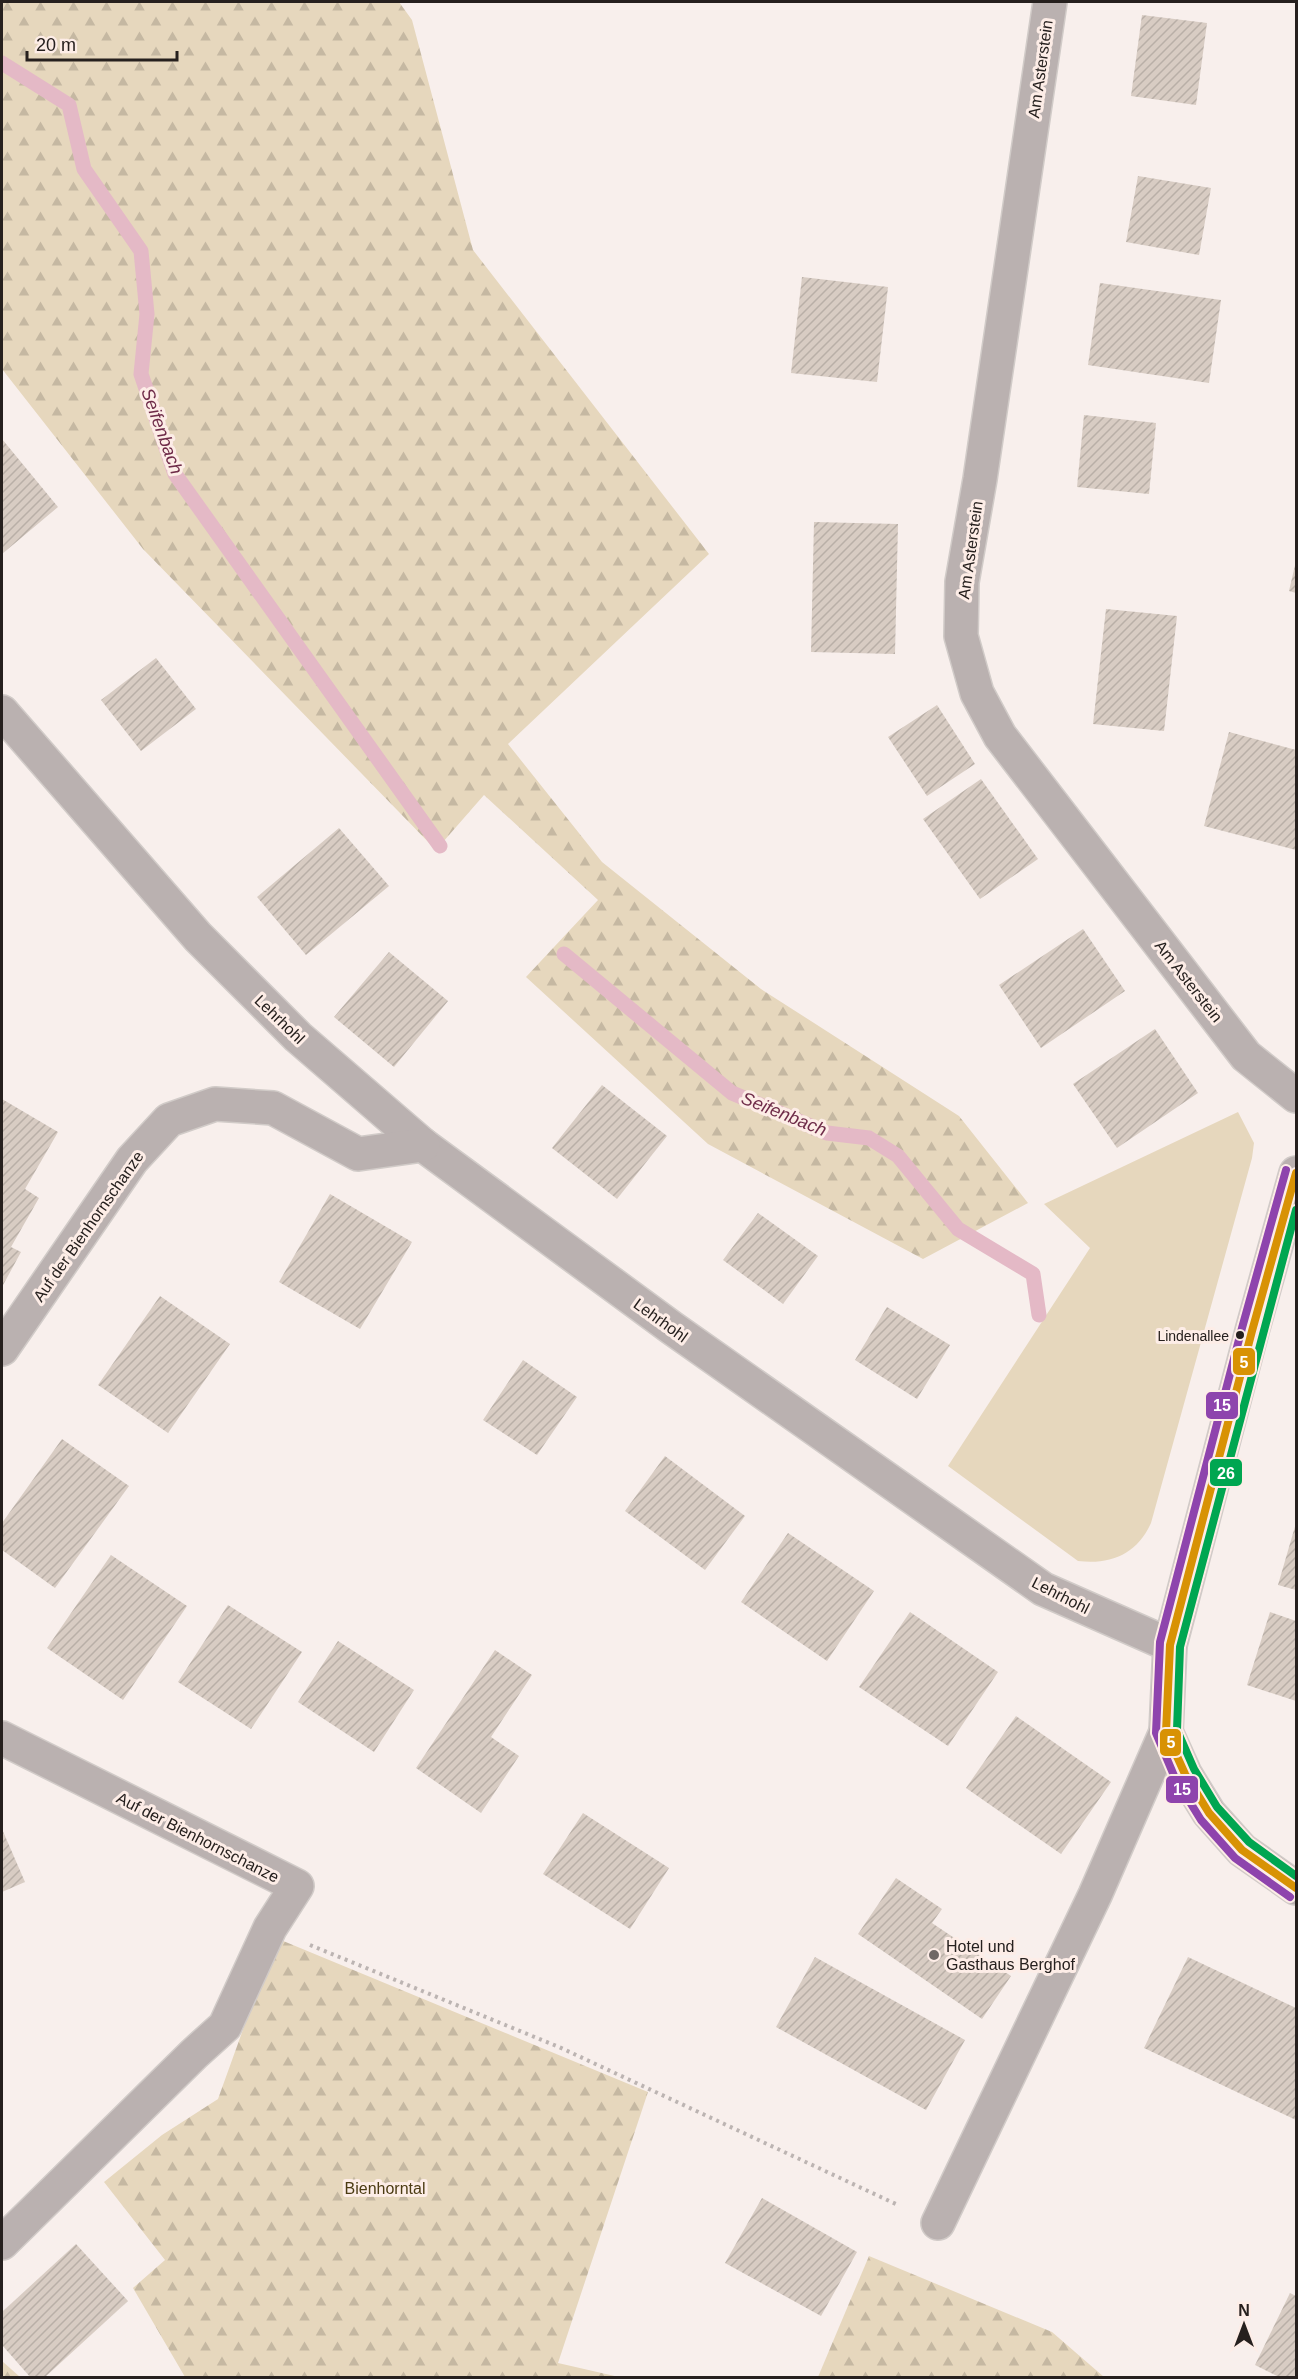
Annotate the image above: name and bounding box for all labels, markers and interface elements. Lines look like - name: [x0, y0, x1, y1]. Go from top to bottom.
- street label: Am Asterstein: [1025, 19, 1056, 119]
- scale bar: [27, 24, 177, 62]
- text: 20 m: [36, 35, 76, 55]
- water label: Seifenbach: [137, 385, 187, 477]
- street label: Am Asterstein: [955, 500, 986, 600]
- street label: Am Asterstein: [1152, 937, 1226, 1025]
- street label: Lehrhohl: [251, 992, 308, 1047]
- water label: Seifenbach: [738, 1088, 830, 1140]
- street label: Auf der Bienhornschanze: [30, 1148, 147, 1305]
- street label: Lehrhohl: [631, 1295, 691, 1346]
- place label: Lindenallee: [1157, 1328, 1229, 1344]
- marker: Lindenallee: [1234, 1329, 1246, 1341]
- line badge: 5: [1232, 1347, 1256, 1376]
- text: 5: [1240, 1354, 1249, 1371]
- line badge: 15: [1205, 1391, 1239, 1420]
- text: 15: [1213, 1397, 1231, 1414]
- line badge: 26: [1209, 1458, 1243, 1487]
- text: 26: [1217, 1465, 1235, 1482]
- street label: Lehrhohl: [1029, 1574, 1092, 1617]
- line badge: 5: [1159, 1728, 1182, 1757]
- text: 5: [1167, 1734, 1176, 1751]
- line badge: 15: [1165, 1775, 1199, 1804]
- text: 15: [1173, 1781, 1191, 1798]
- street label: Auf der Bienhornschanze: [114, 1789, 282, 1886]
- place label: Hotel und Gasthaus Berghof: [946, 1938, 1076, 1973]
- marker: Hotel und Gasthaus Berghof: [927, 1948, 941, 1962]
- park label: Bienhorntal: [345, 2180, 425, 2197]
- north arrow: [1214, 2295, 1274, 2355]
- text: N: [1238, 2302, 1250, 2319]

